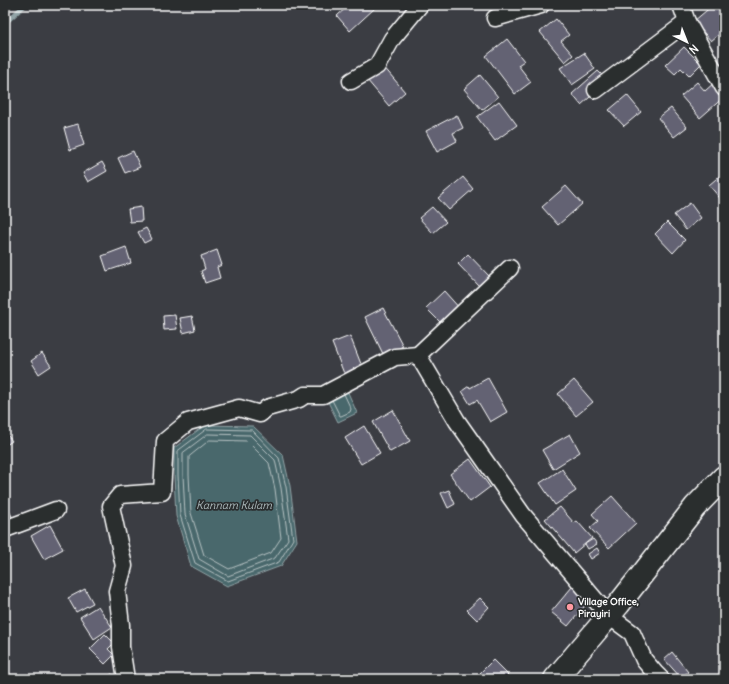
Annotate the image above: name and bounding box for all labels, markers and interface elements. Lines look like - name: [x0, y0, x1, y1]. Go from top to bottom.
- north arrow: [667, 22, 707, 62]
- text: N: [686, 42, 701, 57]
- water label: Kannam Kulam: [196, 498, 272, 512]
- place label: Village Office, Pirayiri: [578, 595, 639, 620]
- marker: Village Office, Pirayiri: [565, 602, 575, 612]

